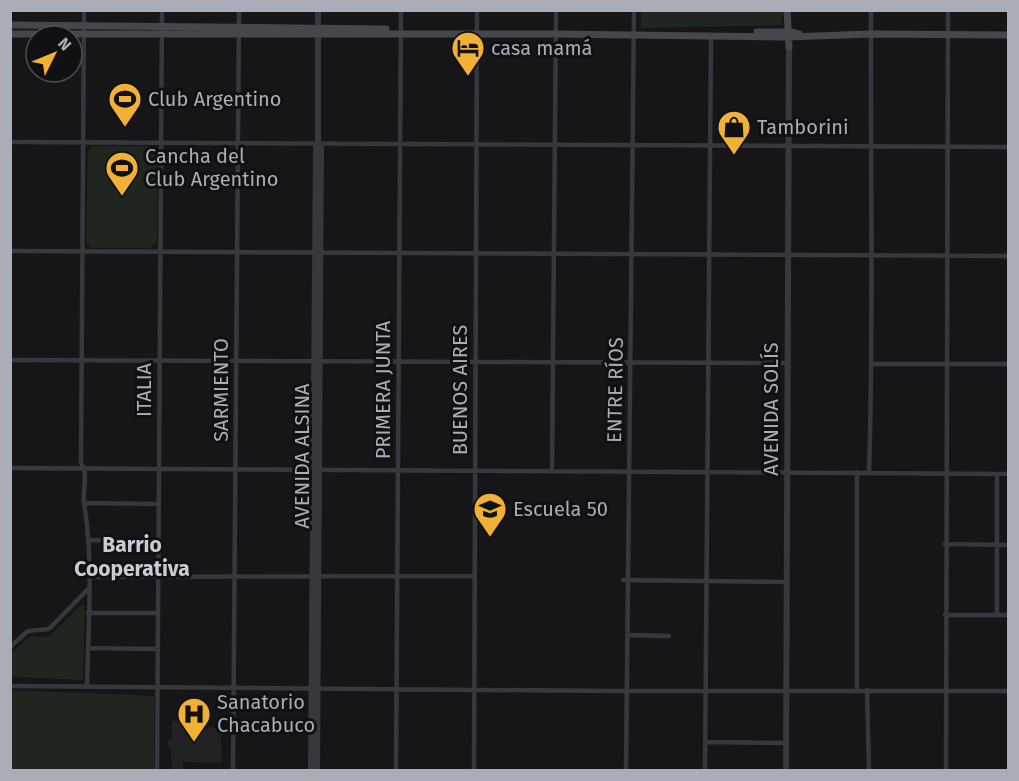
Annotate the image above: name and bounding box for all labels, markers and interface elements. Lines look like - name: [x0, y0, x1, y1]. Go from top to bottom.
- north arrow: [24, 24, 84, 84]
- hotel icon: casa mamá: [450, 30, 486, 77]
- text: N: [54, 34, 75, 54]
- place label: casa mamá: [491, 36, 592, 60]
- sports icon: Club Argentino: [107, 81, 143, 128]
- place label: Club Argentino: [148, 87, 282, 111]
- shop icon: Tamborini: [716, 109, 752, 156]
- place label: Tamborini: [757, 115, 849, 139]
- place label: Cancha del Club Argentino: [145, 144, 279, 191]
- sports icon: Cancha del Club Argentino: [104, 150, 140, 197]
- street label: PRIMERA JUNTA: [371, 320, 395, 459]
- street label: BUENOS AIRES: [448, 325, 472, 455]
- street label: ENTRE RÍOS: [602, 337, 628, 443]
- street label: SARMIENTO: [209, 338, 233, 442]
- street label: AVENIDA SOLÍS: [759, 342, 783, 476]
- street label: ITALIA: [132, 362, 156, 417]
- street label: AVENIDA ALSINA: [290, 383, 314, 529]
- school or university icon: Escuela 50: [472, 491, 508, 538]
- place label: Escuela 50: [513, 497, 608, 521]
- district label: Barrio Cooperativa: [74, 532, 190, 582]
- place label: Sanatorio Chacabuco: [217, 690, 315, 737]
- hospital icon: Sanatorio Chacabuco: [176, 696, 212, 743]

